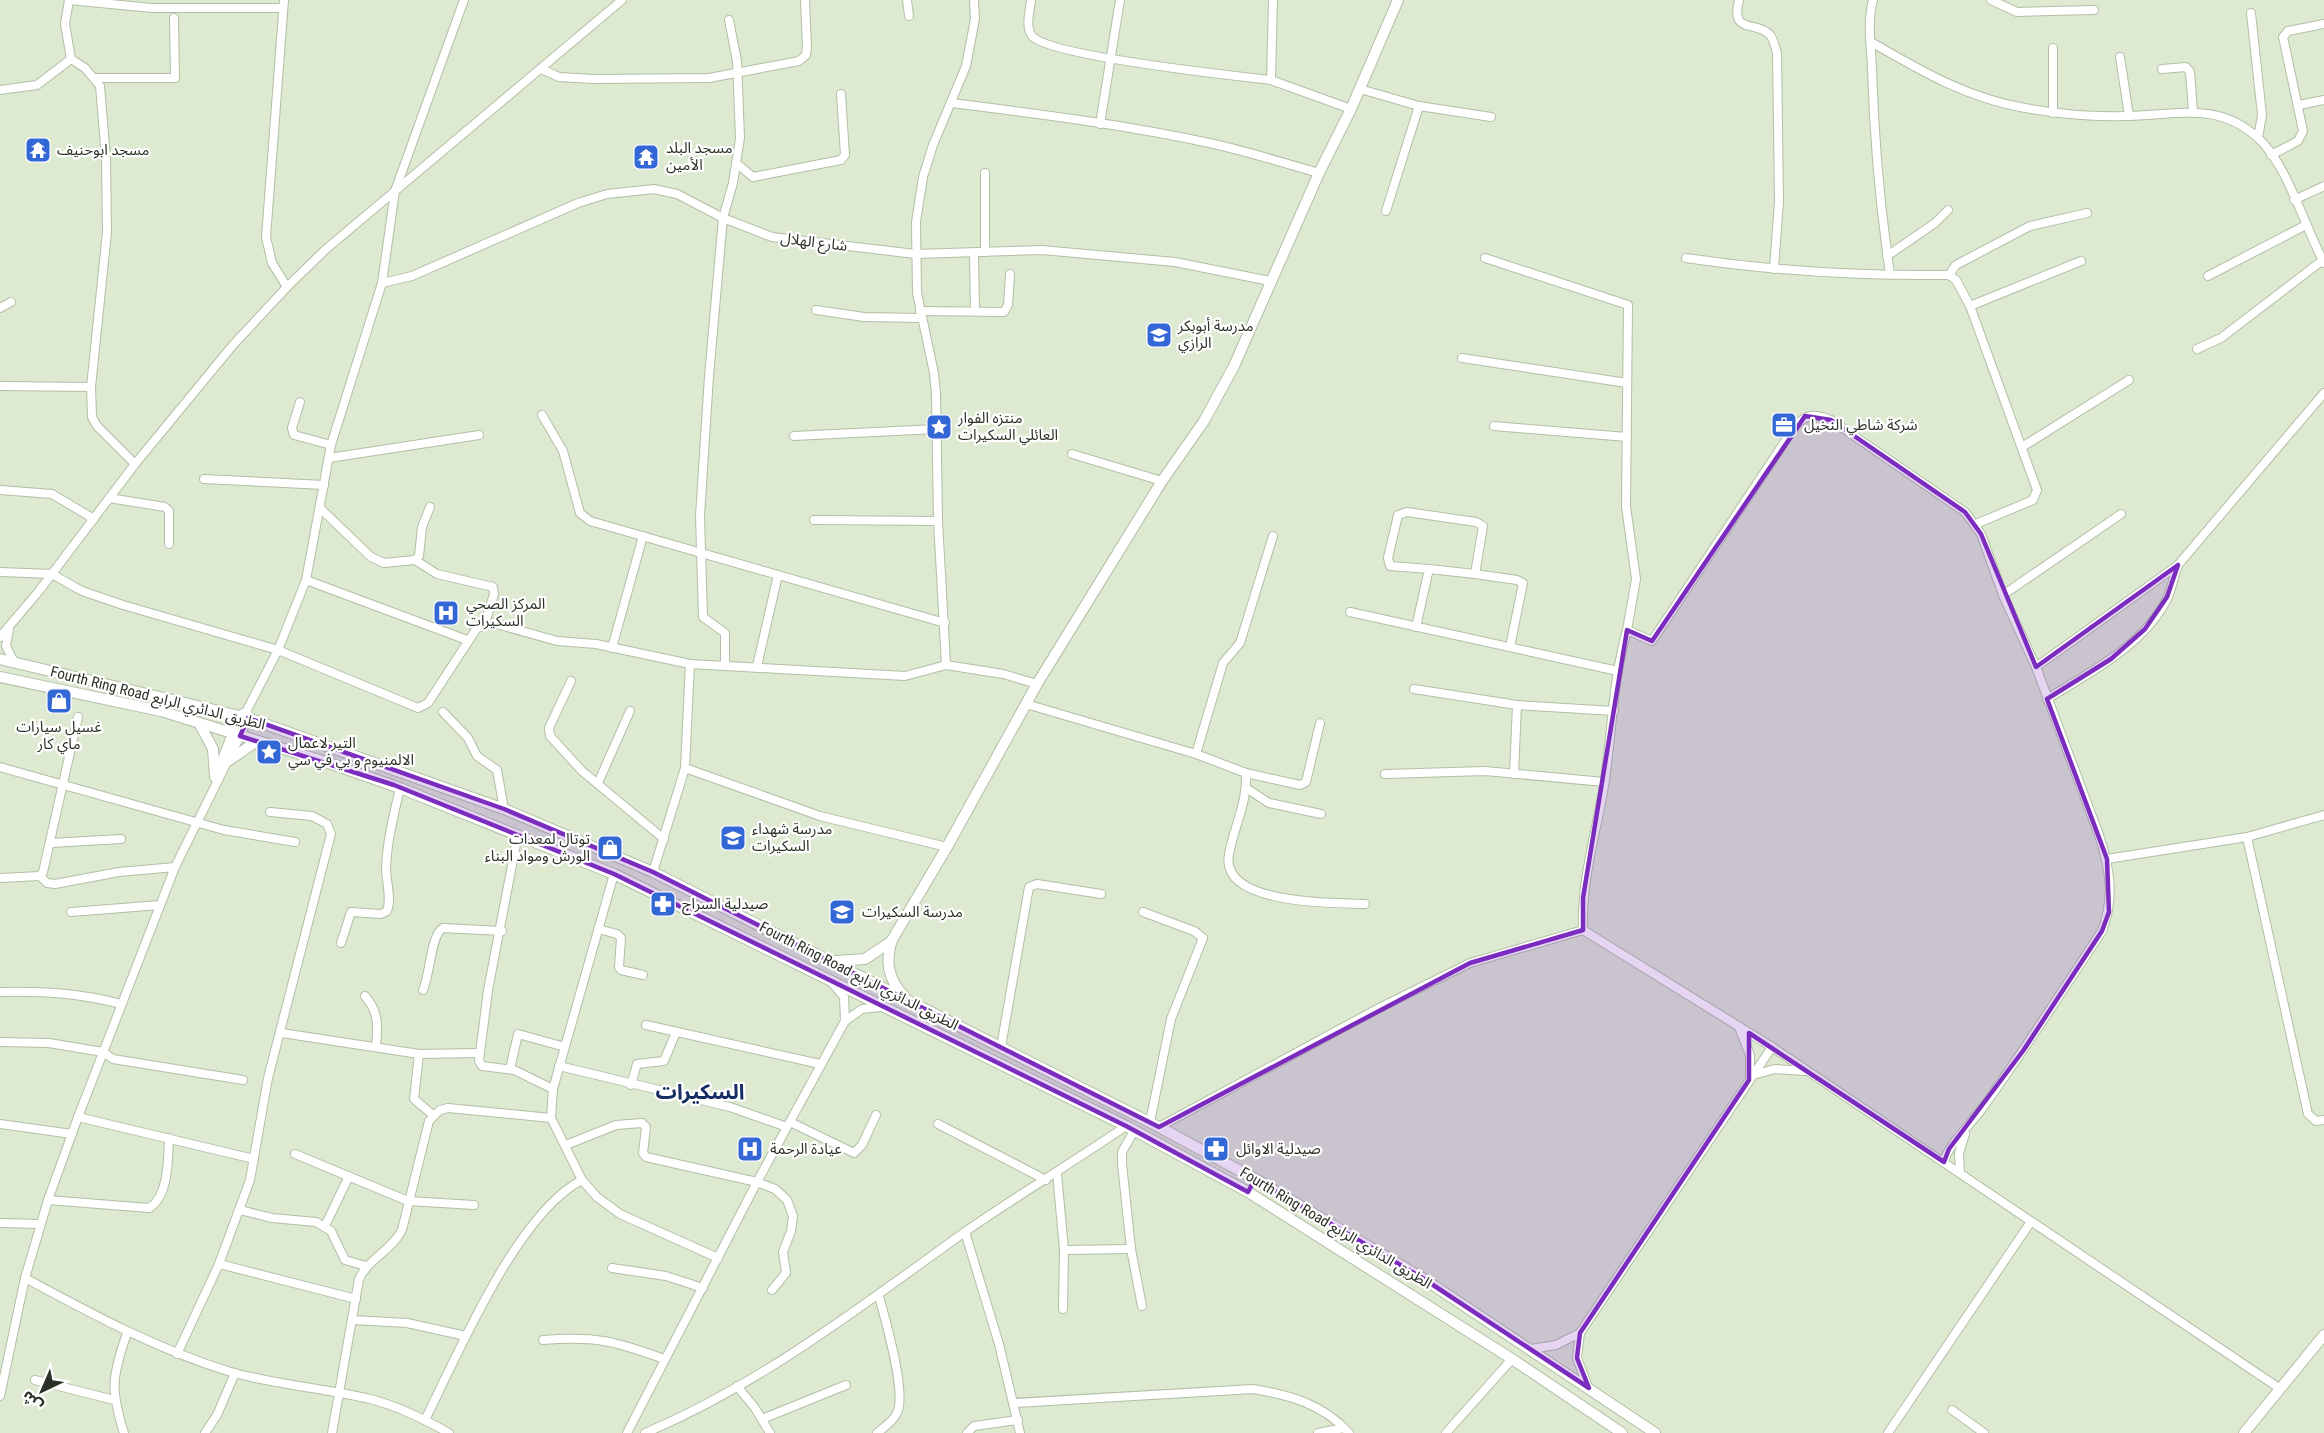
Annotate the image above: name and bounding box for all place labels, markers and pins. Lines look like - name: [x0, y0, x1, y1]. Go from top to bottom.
- temple icon: مسجد ابوحنيف: [23, 135, 53, 165]
- place label: مسجد البلد الأمين: [666, 139, 733, 174]
- place label: مسجد ابوحنيف: [57, 141, 149, 159]
- temple icon: مسجد البلد الأمين: [631, 142, 661, 172]
- place label: مدرسة أبوبكر الرازي: [1177, 317, 1254, 354]
- school or university icon: مدرسة أبوبكر الرازي: [1144, 320, 1174, 350]
- place label: منتزه الفوار العائلي السكيرات: [957, 409, 1058, 446]
- office icon: شركة شاطي النخيل: [1769, 410, 1799, 440]
- place icon: منتزه الفوار العائلي السكيرات: [924, 412, 954, 442]
- place label: شركة شاطي النخيل: [1804, 416, 1918, 436]
- place label: المركز الصحي السكيرات: [466, 595, 545, 630]
- hospital icon: المركز الصحي السكيرات: [431, 598, 461, 628]
- shop icon: غسيل سيارات ماي كار: [44, 686, 74, 716]
- place label: غسيل سيارات ماي كار: [16, 718, 102, 755]
- place label: التير لاعمال الالمنيوم و بي في سي: [288, 734, 414, 771]
- place icon: التير لاعمال الالمنيوم و بي في سي: [254, 737, 284, 767]
- place label: مدرسة شهداء السكيرات: [752, 820, 832, 855]
- school or university icon: مدرسة شهداء السكيرات: [718, 823, 748, 853]
- place label: توتال لمعدات الورش ومواد البناء: [485, 830, 590, 865]
- shop icon: توتال لمعدات الورش ومواد البناء: [595, 833, 625, 863]
- pharmacy icon: صيدلية السراج: [648, 889, 678, 919]
- place label: صيدلية السراج: [682, 895, 768, 916]
- school or university icon: مدرسة السكيرات: [827, 897, 857, 927]
- place label: مدرسة السكيرات: [862, 903, 963, 921]
- hospital icon: عيادة الرحمة: [735, 1134, 765, 1164]
- pharmacy icon: صيدلية الاوائل: [1201, 1134, 1231, 1164]
- place label: عيادة الرحمة: [770, 1140, 842, 1158]
- place label: صيدلية الاوائل: [1236, 1140, 1321, 1158]

